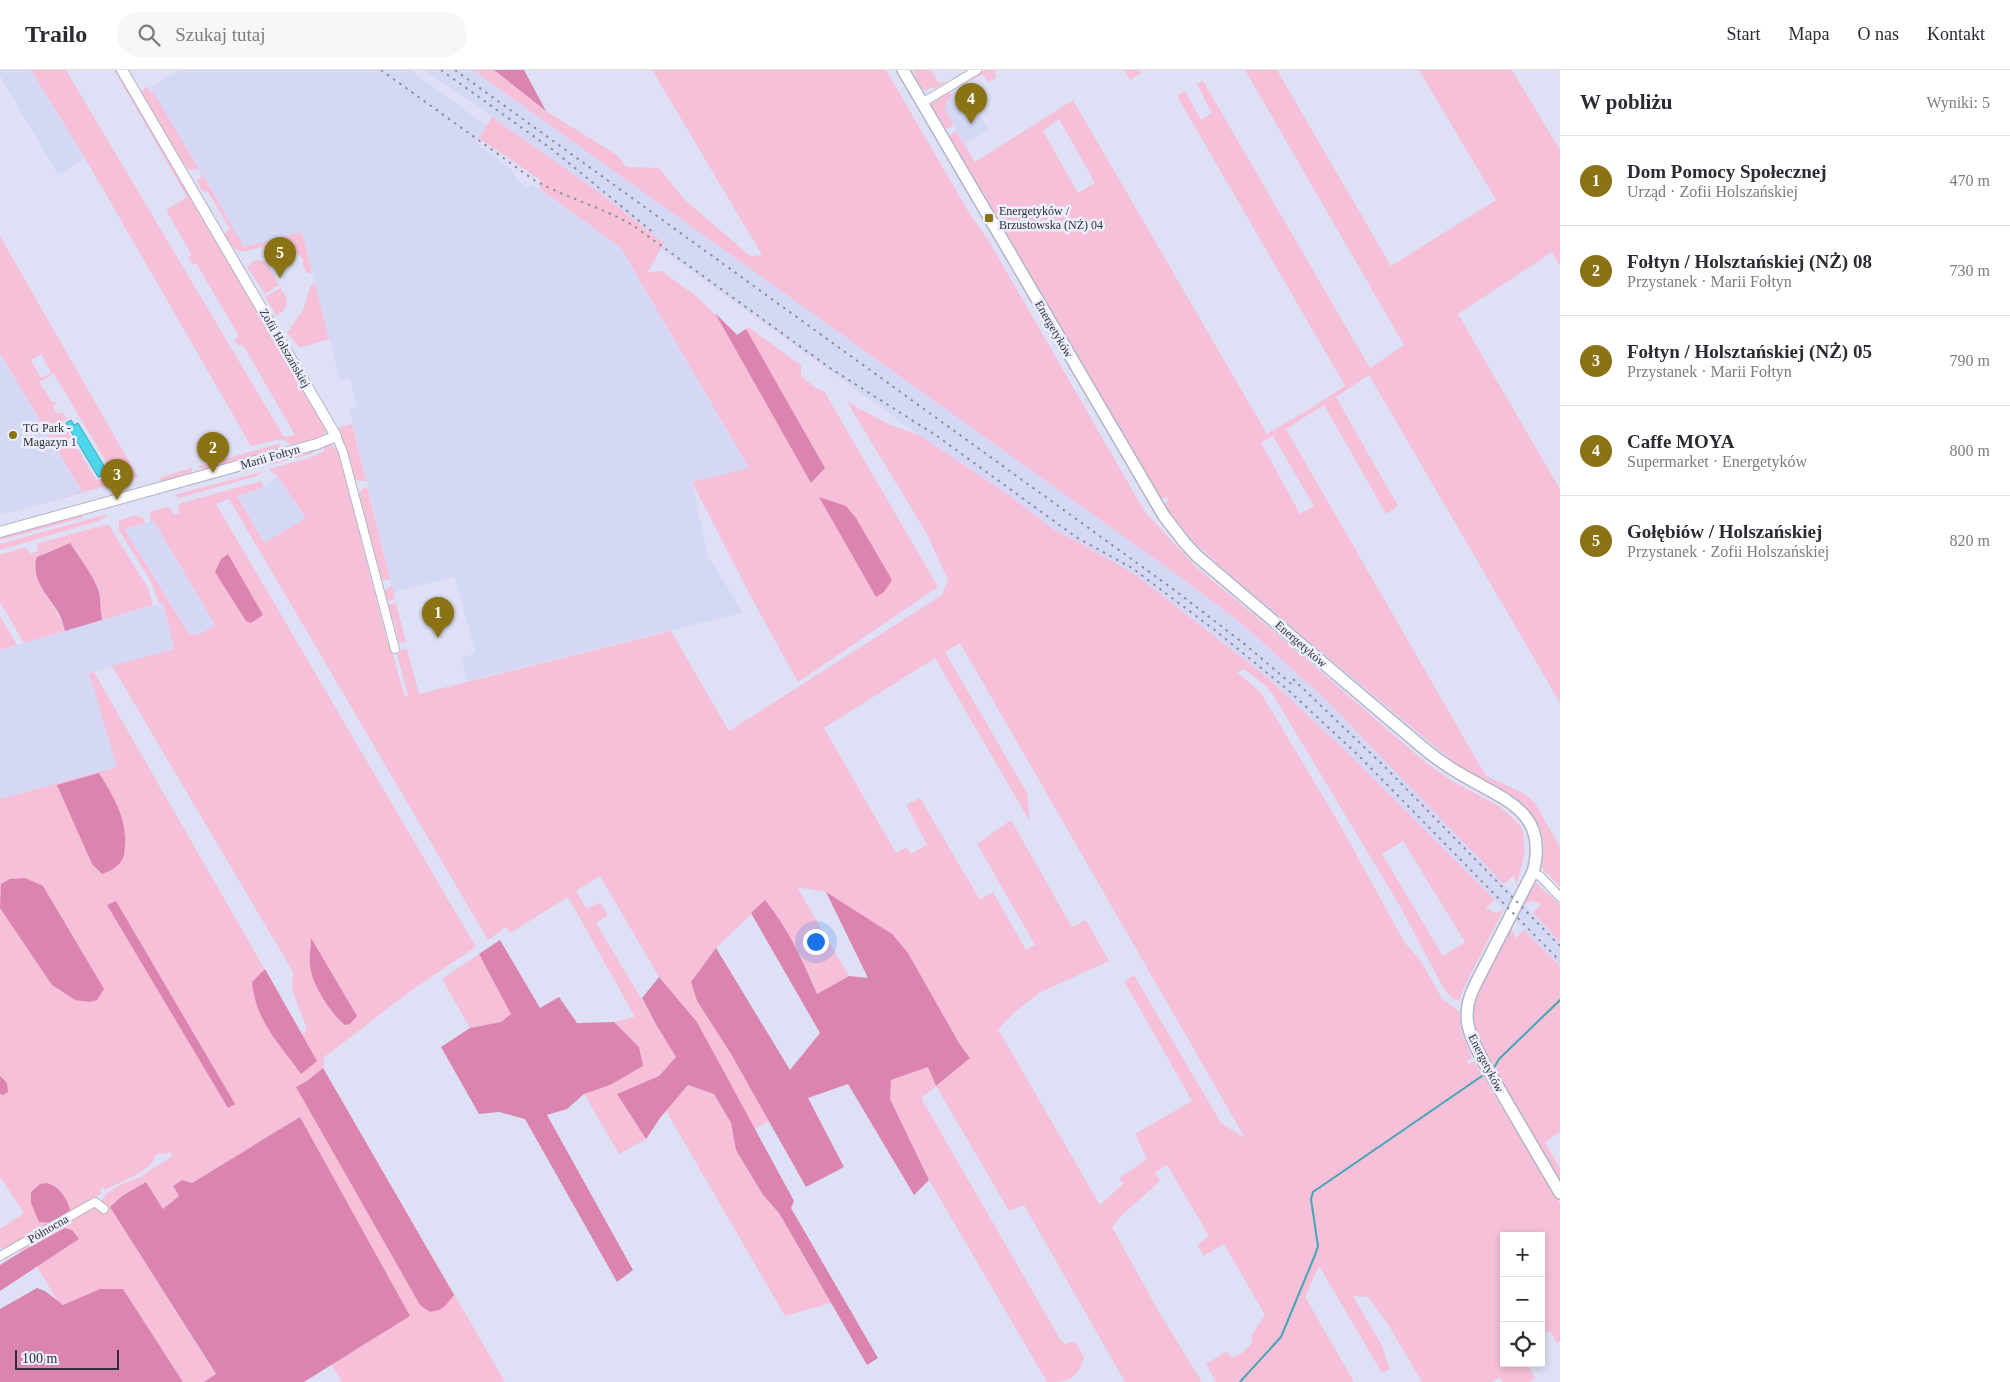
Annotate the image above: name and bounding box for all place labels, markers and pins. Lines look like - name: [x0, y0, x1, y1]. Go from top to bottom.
- pin: 4: [955, 83, 987, 124]
- place label: Energetyków / Brzustowska (NŻ) 04: [999, 204, 1103, 232]
- marker: Energetyków / Brzustowska (NŻ) 04: [983, 212, 995, 224]
- pin: 5: [264, 237, 296, 278]
- place label: TG Park - Magazyn 1: [23, 421, 77, 449]
- marker: TG Park - Magazyn 1: [7, 429, 19, 441]
- pin: 2: [197, 432, 229, 473]
- pin: 3: [101, 459, 133, 500]
- pin: 1: [422, 597, 454, 638]

